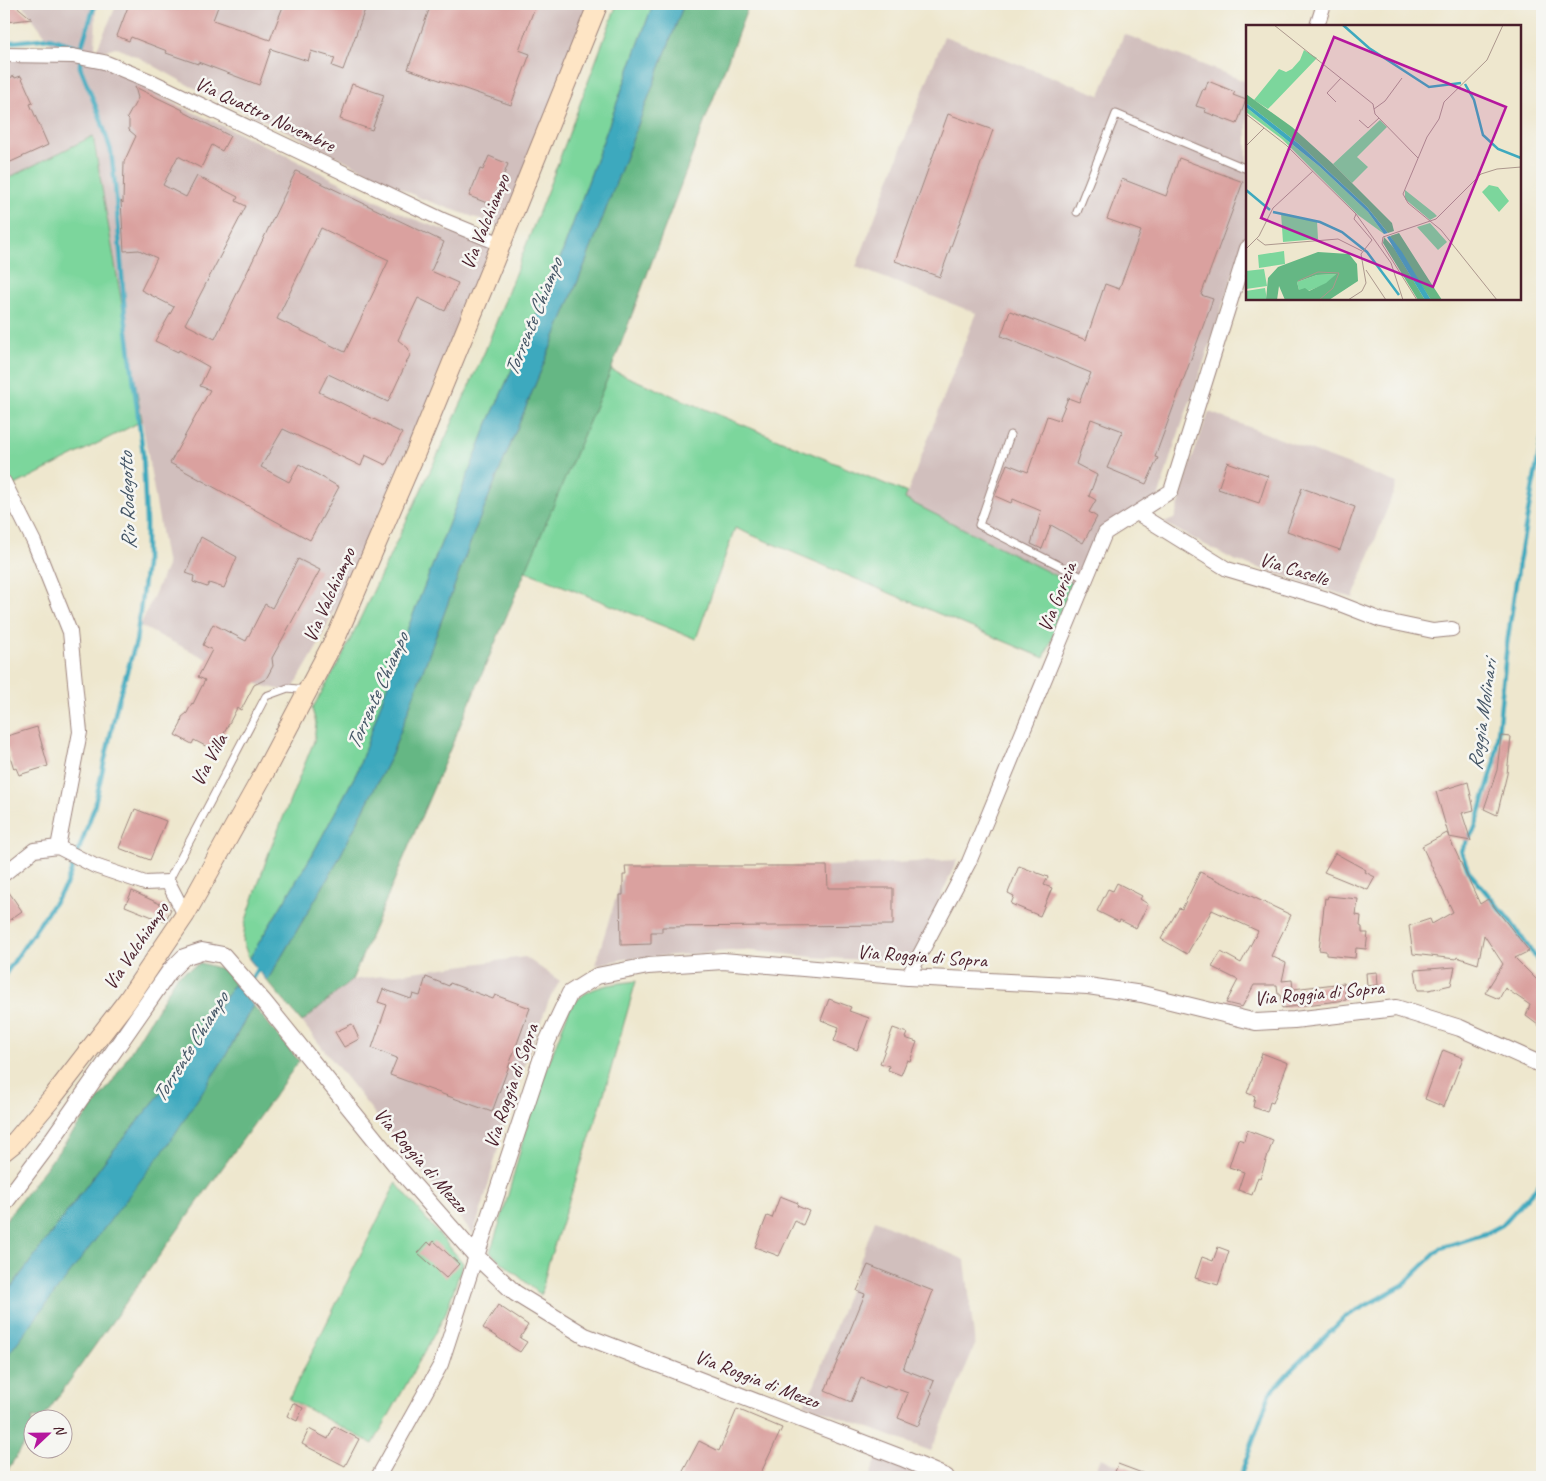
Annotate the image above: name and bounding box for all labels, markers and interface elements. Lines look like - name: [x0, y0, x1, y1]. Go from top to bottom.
- inset map: [1246, 25, 1521, 300]
- street label: Via Quattro Novembre: [191, 71, 340, 158]
- street label: Via Valchiampo: [455, 170, 516, 273]
- water label: Torrente Chiampo: [498, 252, 569, 380]
- water label: Rio Rodegotto: [112, 450, 142, 550]
- street label: Via Valchiampo: [297, 543, 361, 646]
- street label: Via Caselle: [1256, 547, 1333, 592]
- street label: Via Gorizia: [1032, 557, 1083, 635]
- water label: Torrente Chiampo: [340, 627, 415, 753]
- water label: Roggia Molinari: [1461, 653, 1503, 772]
- street label: Via Villa: [185, 729, 234, 790]
- street label: Via Valchiampo: [97, 897, 175, 995]
- street label: Via Roggia di Sopra: [856, 939, 990, 973]
- street label: Via Roggia di Sopra: [1253, 975, 1387, 1011]
- water label: Torrente Chiampo: [146, 985, 235, 1107]
- street label: Via Roggia di Sopra: [478, 1019, 545, 1152]
- street label: Via Roggia di Mezzo: [369, 1102, 475, 1219]
- street label: Via Roggia di Mezzo: [691, 1344, 825, 1415]
- north arrow: [22, 1408, 72, 1458]
- text: N: [50, 1422, 70, 1439]

